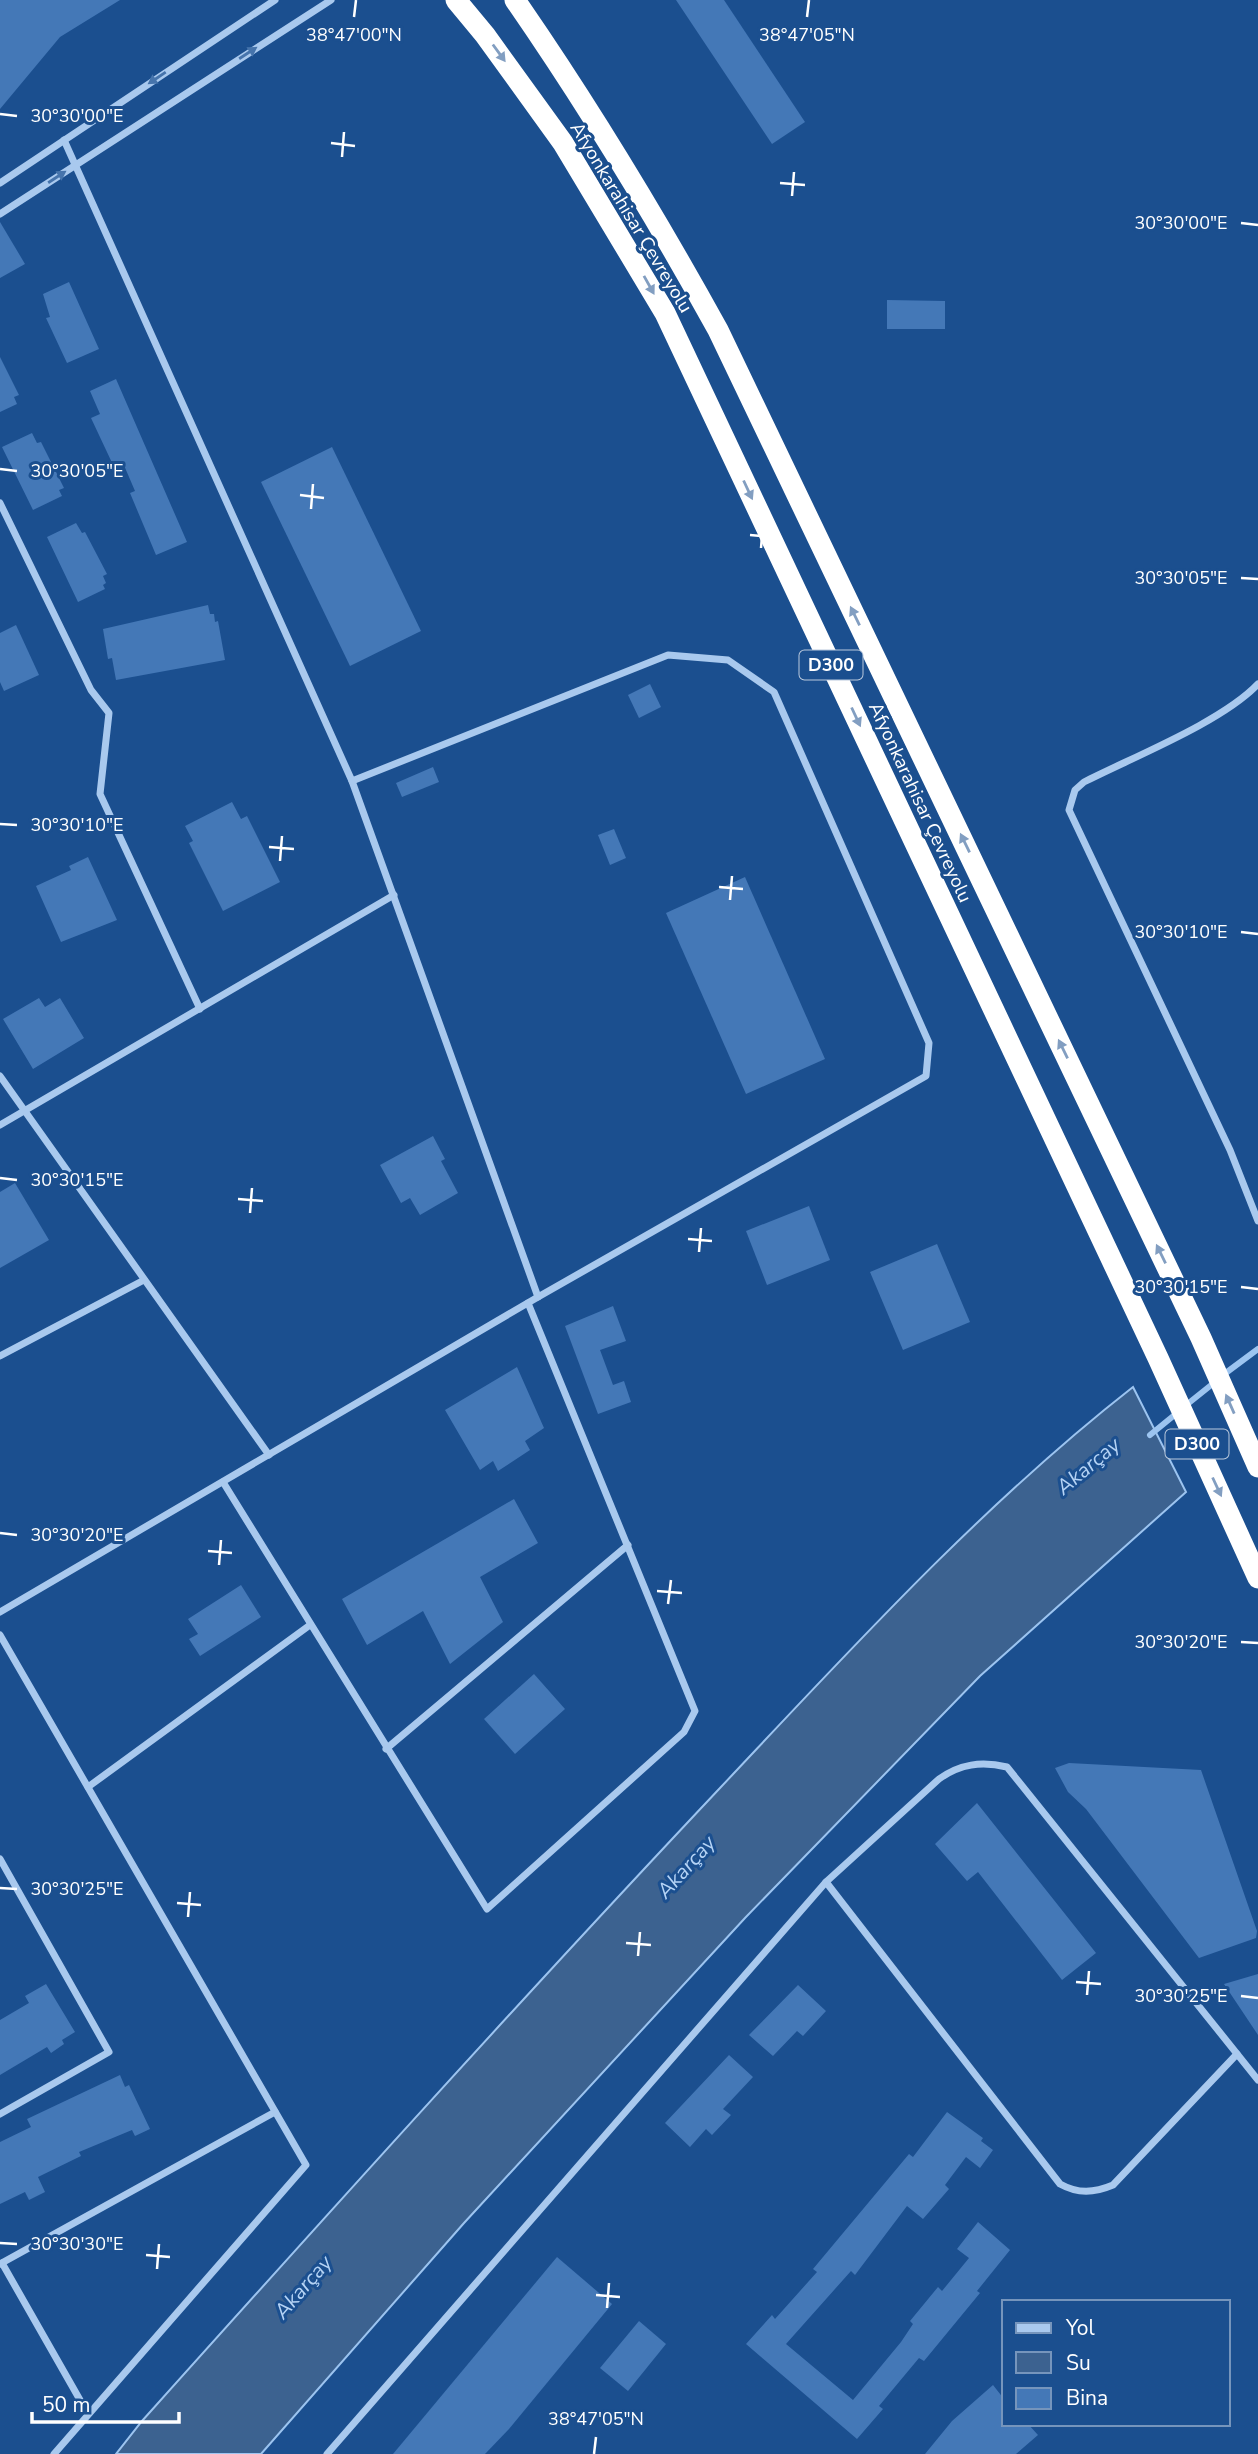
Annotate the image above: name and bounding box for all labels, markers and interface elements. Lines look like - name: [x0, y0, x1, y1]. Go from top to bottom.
- text: 38°47'00"N: [306, 23, 402, 47]
- text: 38°47'05"N: [759, 23, 855, 47]
- one-way arrow: [491, 44, 505, 62]
- one-way arrow: [238, 47, 258, 60]
- one-way arrow: [147, 72, 167, 85]
- text: 30°30'00"E: [31, 104, 124, 128]
- street label: Afyonkarahisar Çevreyolu: [564, 117, 698, 318]
- one-way arrow: [48, 171, 67, 184]
- text: 30°30'00"E: [1135, 211, 1228, 235]
- one-way arrow: [643, 275, 655, 294]
- text: 30°30'05"E: [31, 459, 124, 483]
- one-way arrow: [743, 479, 754, 500]
- text: 30°30'05"E: [1135, 566, 1228, 590]
- one-way arrow: [850, 606, 861, 626]
- road number: D300: [800, 650, 862, 680]
- street label: Afyonkarahisar Çevreyolu: [862, 698, 978, 907]
- one-way arrow: [850, 707, 861, 728]
- text: 30°30'10"E: [31, 813, 124, 837]
- one-way arrow: [959, 833, 970, 854]
- text: 30°30'10"E: [1135, 920, 1228, 944]
- one-way arrow: [1057, 1039, 1068, 1059]
- text: 30°30'15"E: [31, 1168, 124, 1192]
- one-way arrow: [1155, 1244, 1166, 1264]
- text: 30°30'15"E: [1135, 1275, 1228, 1299]
- one-way arrow: [1224, 1394, 1235, 1415]
- road number: D300: [1166, 1429, 1228, 1458]
- water label: Akarçay: [1049, 1430, 1127, 1502]
- one-way arrow: [1211, 1477, 1222, 1497]
- text: 30°30'20"E: [31, 1523, 124, 1547]
- text: 30°30'20"E: [1135, 1630, 1228, 1654]
- water label: Akarçay: [650, 1829, 723, 1905]
- text: 30°30'25"E: [31, 1877, 124, 1901]
- text: 30°30'25"E: [1135, 1984, 1228, 2008]
- text: 30°30'30"E: [31, 2232, 124, 2256]
- water label: Akarçay: [267, 2248, 339, 2326]
- legend: [1002, 2300, 1230, 2426]
- text: Yol: [1065, 2314, 1096, 2342]
- text: Su: [1066, 2349, 1091, 2377]
- scale bar: [32, 2380, 178, 2424]
- text: Bina: [1066, 2384, 1108, 2412]
- text: 50 m: [42, 2391, 91, 2419]
- text: 38°47'05"N: [548, 2407, 644, 2431]

